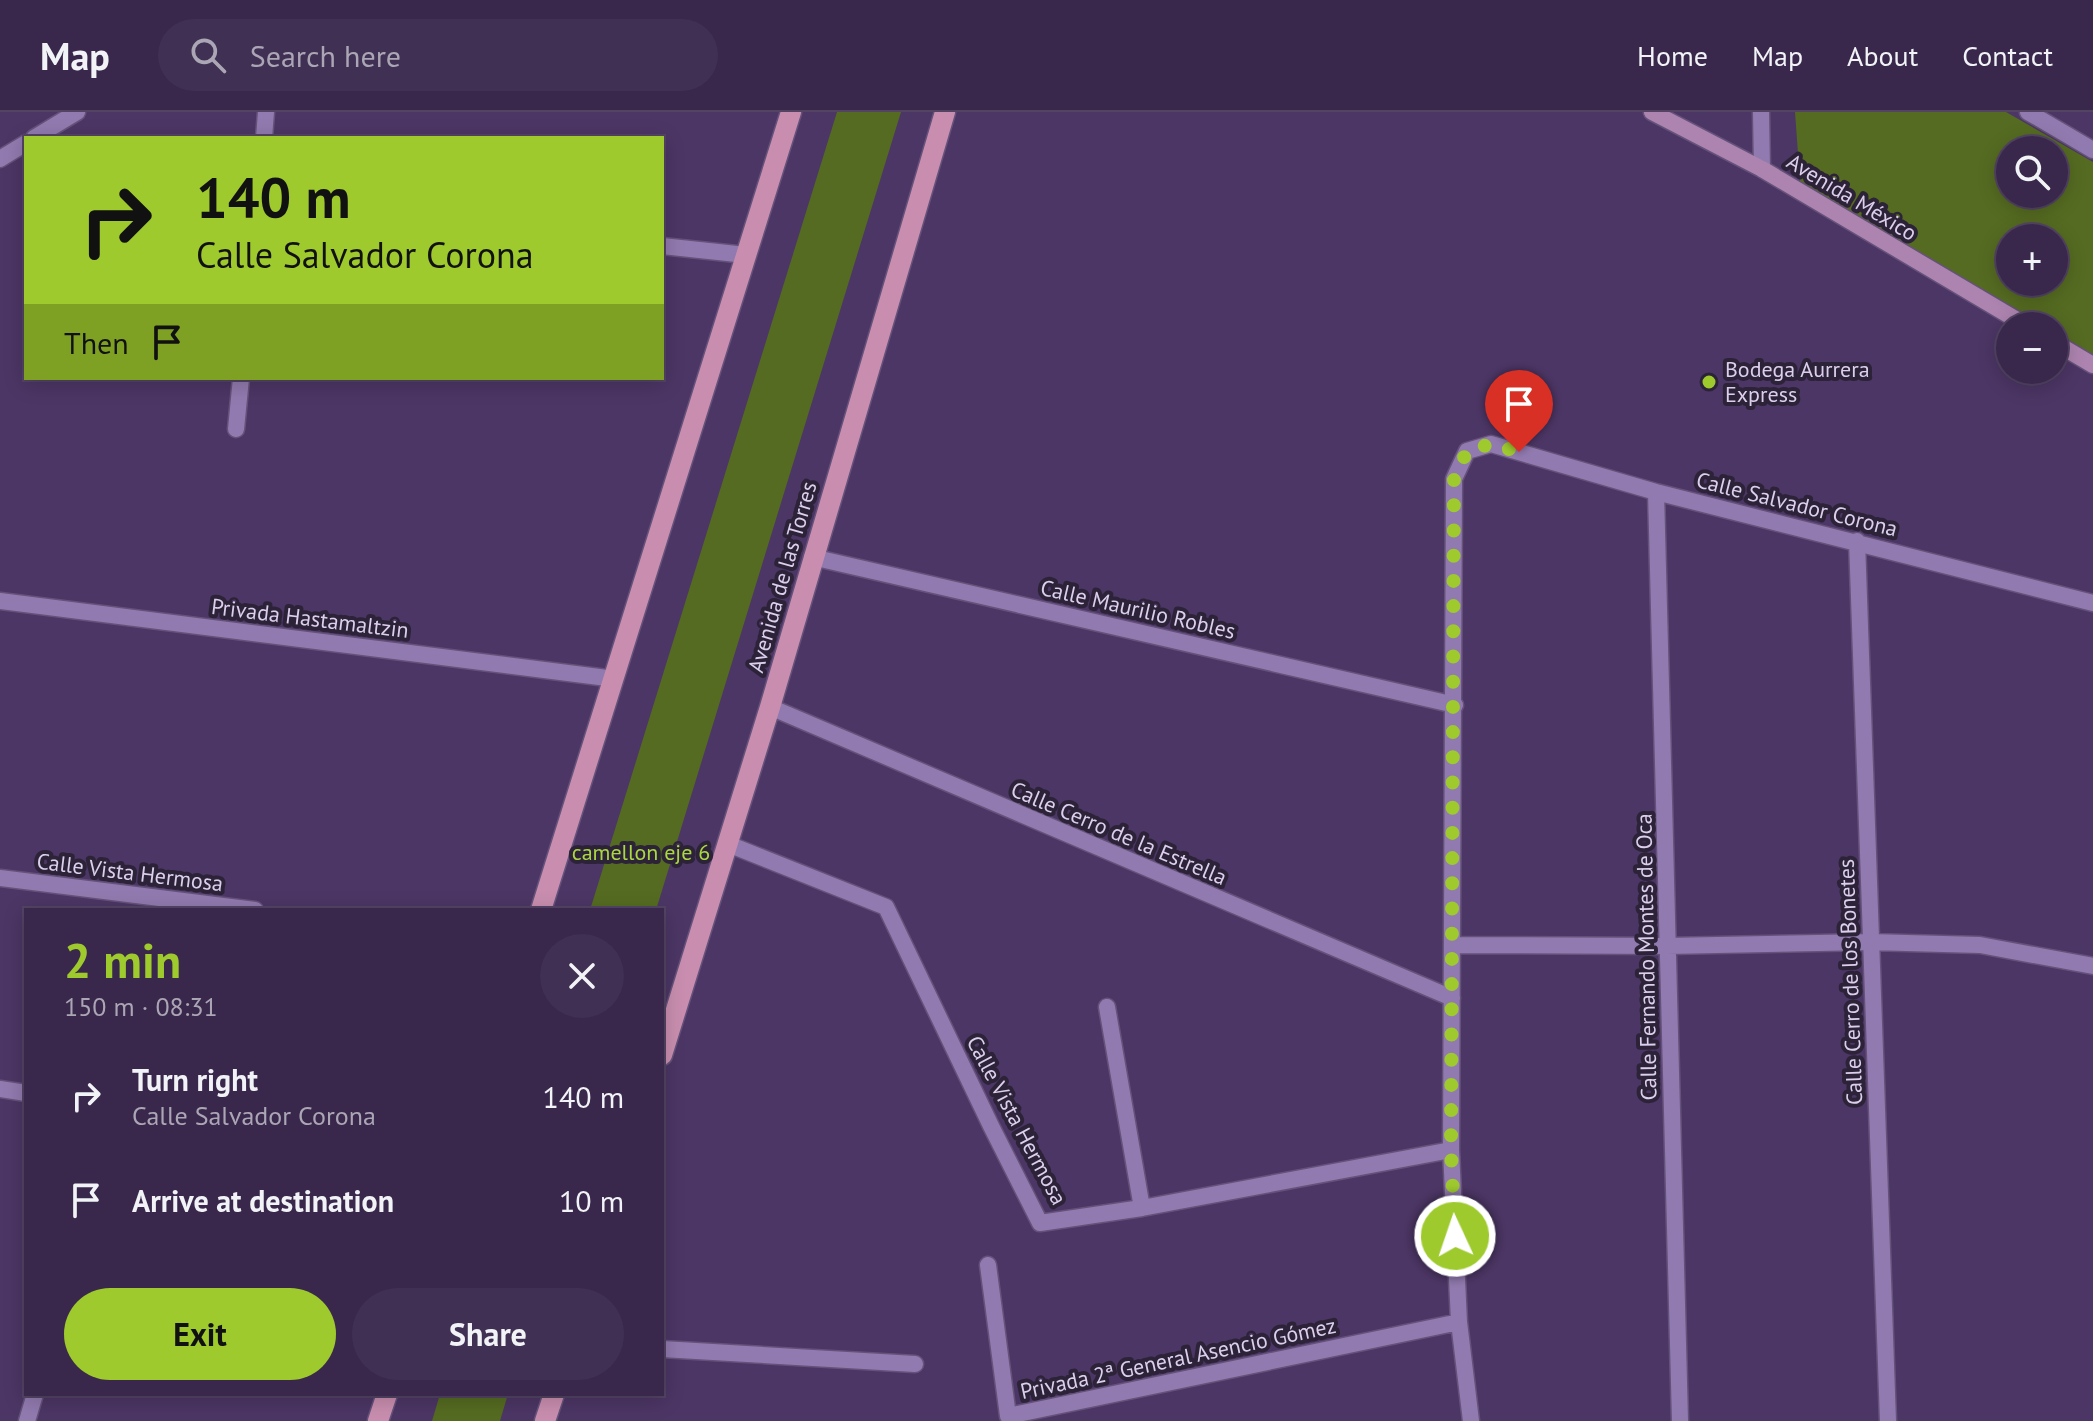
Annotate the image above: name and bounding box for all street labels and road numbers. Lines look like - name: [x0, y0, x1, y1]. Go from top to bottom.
- street label: Avenida México: [1782, 147, 1922, 247]
- street label: Calle Salvador Corona: [1694, 465, 1900, 543]
- street label: Avenida de las Torres: [741, 478, 823, 676]
- street label: Calle Maurilio Robles: [1038, 573, 1238, 645]
- street label: Privada Hastamaltzin: [210, 592, 410, 644]
- street label: Calle Cerro de la Estrella: [1007, 775, 1231, 891]
- street label: Calle Fernando Montes de Oca: [1629, 813, 1663, 1101]
- street label: Calle Vista Hermosa: [35, 847, 225, 897]
- street label: Calle Cerro de los Bonetes: [1832, 858, 1868, 1106]
- street label: Calle Vista Hermosa: [961, 1031, 1073, 1209]
- street label: Privada 2ª General Asencio Gómez: [1018, 1311, 1338, 1405]

